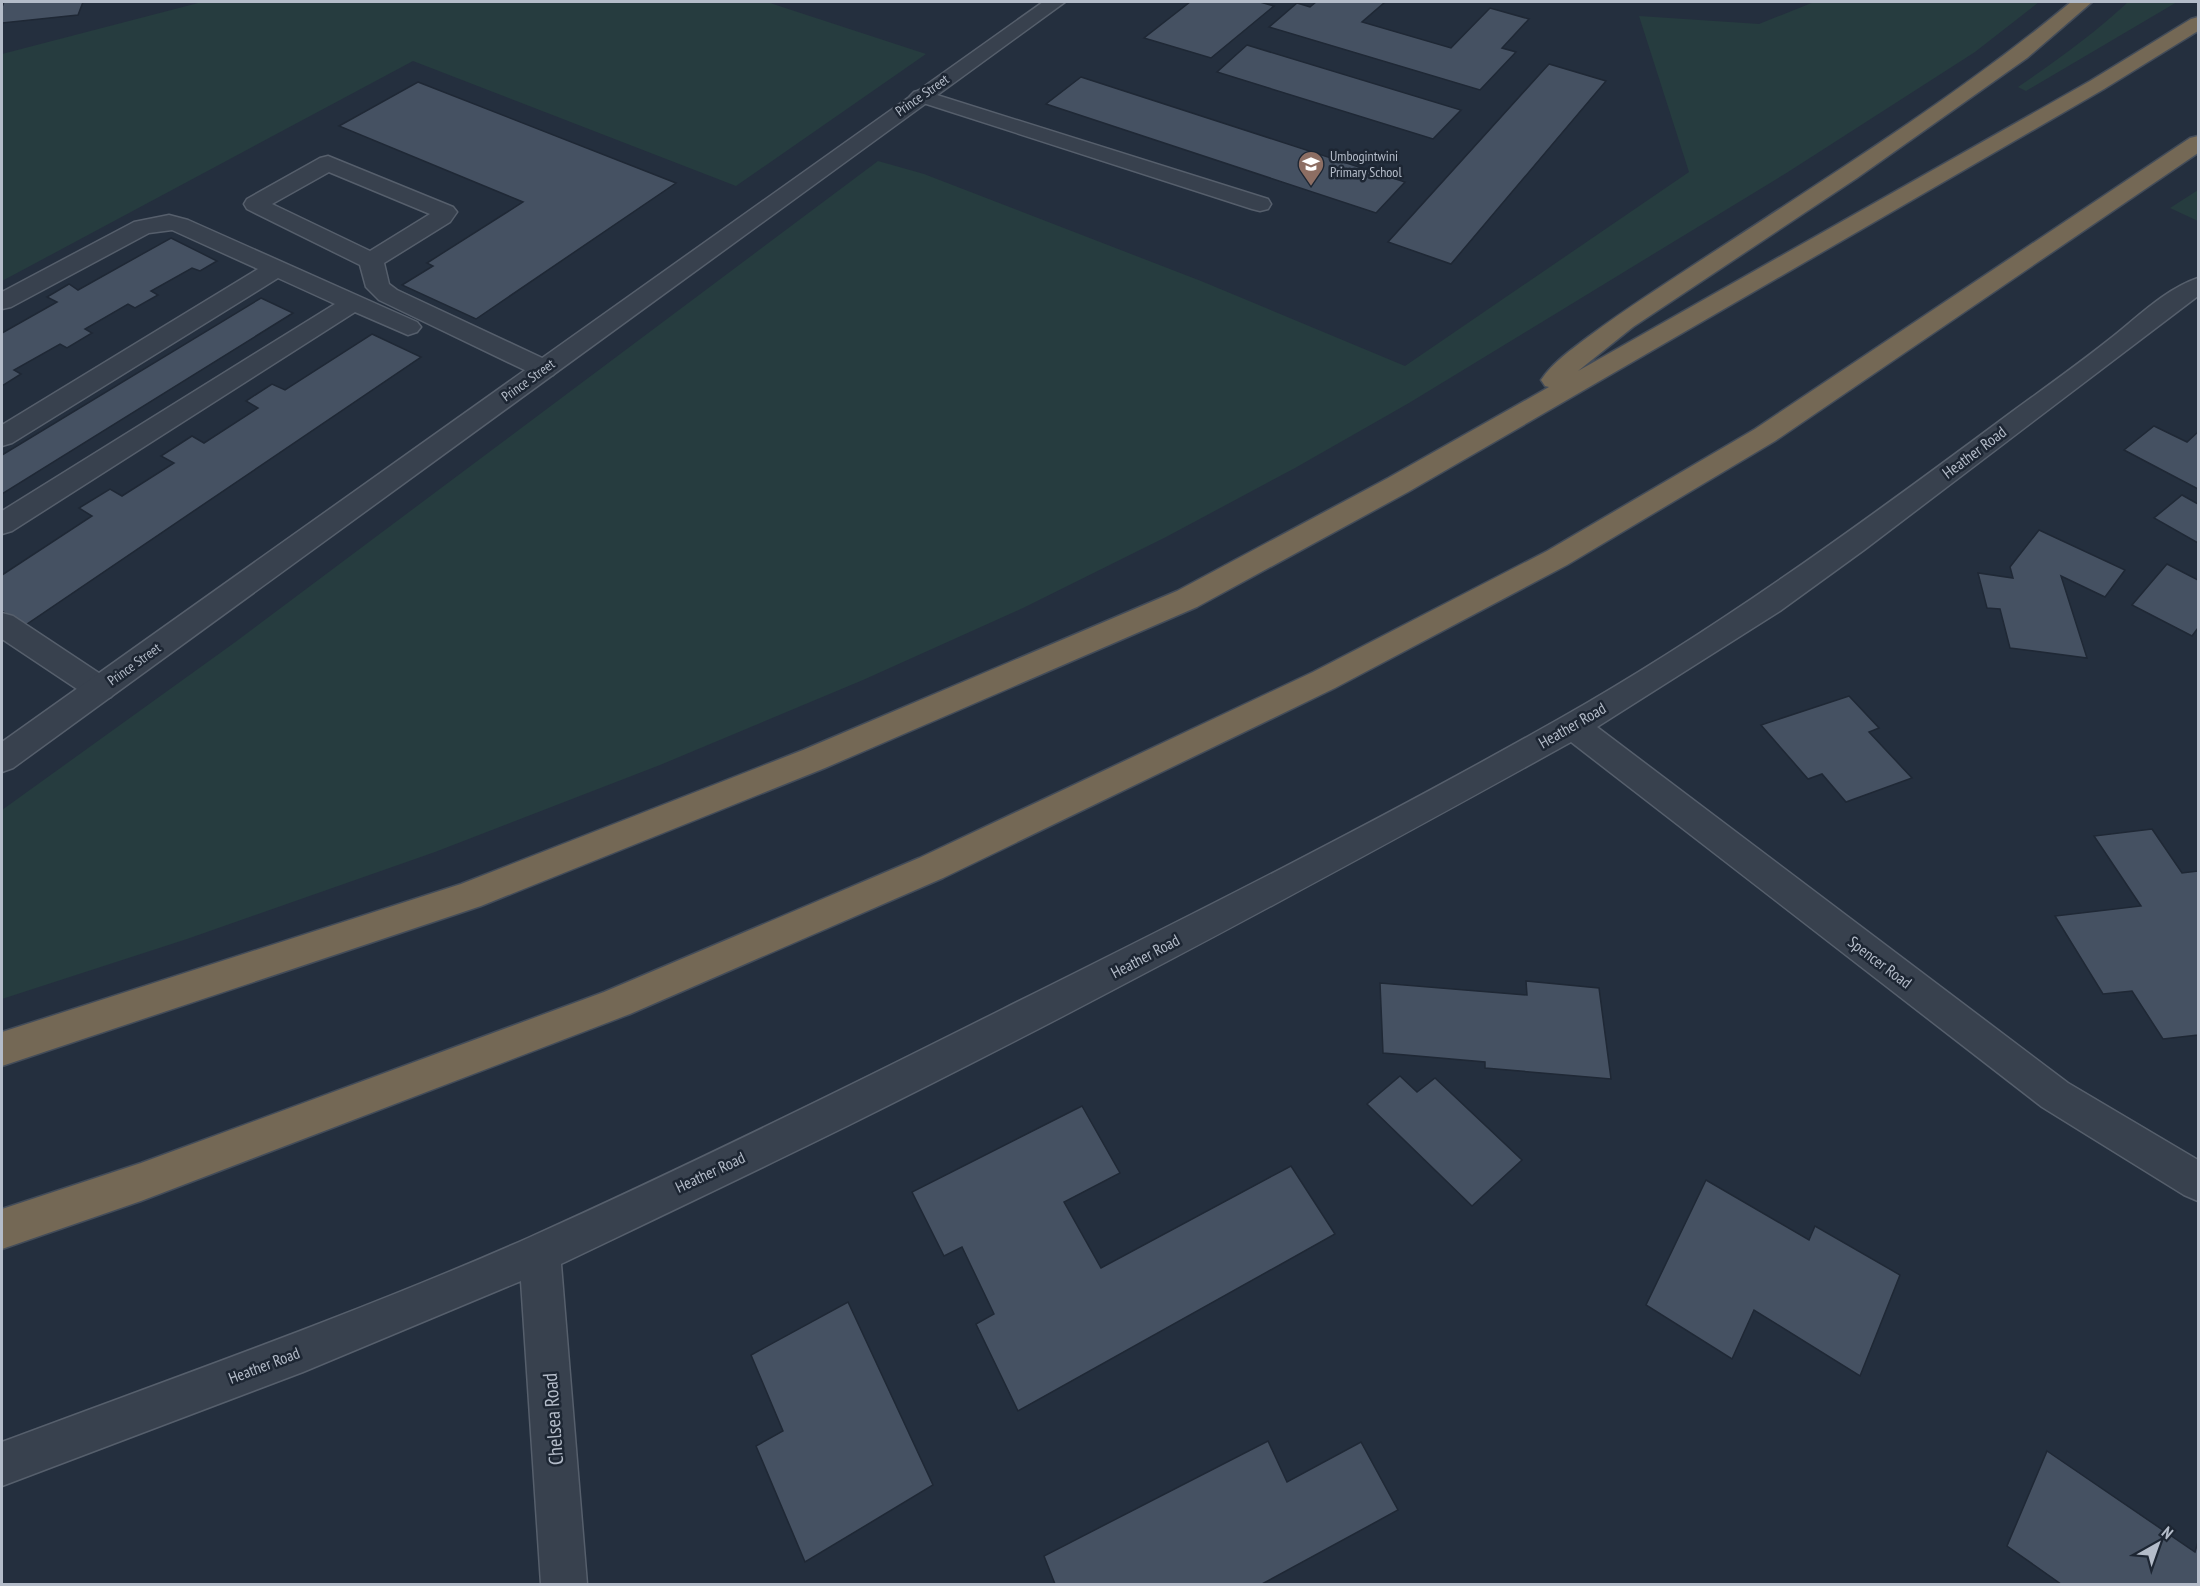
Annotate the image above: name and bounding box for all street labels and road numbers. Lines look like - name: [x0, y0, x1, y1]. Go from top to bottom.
- street label: Prince Street: [892, 70, 952, 120]
- street label: Prince Street: [498, 355, 558, 405]
- street label: Heather Road: [1938, 421, 2010, 482]
- street label: Prince Street: [104, 639, 164, 689]
- street label: Heather Road: [1535, 698, 1609, 752]
- street label: Heather Road: [1107, 930, 1183, 982]
- street label: Spencer Road: [1844, 932, 1916, 992]
- street label: Heather Road: [672, 1147, 748, 1197]
- street label: Heather Road: [226, 1342, 303, 1388]
- street label: Chelsea Road: [537, 1372, 569, 1466]

